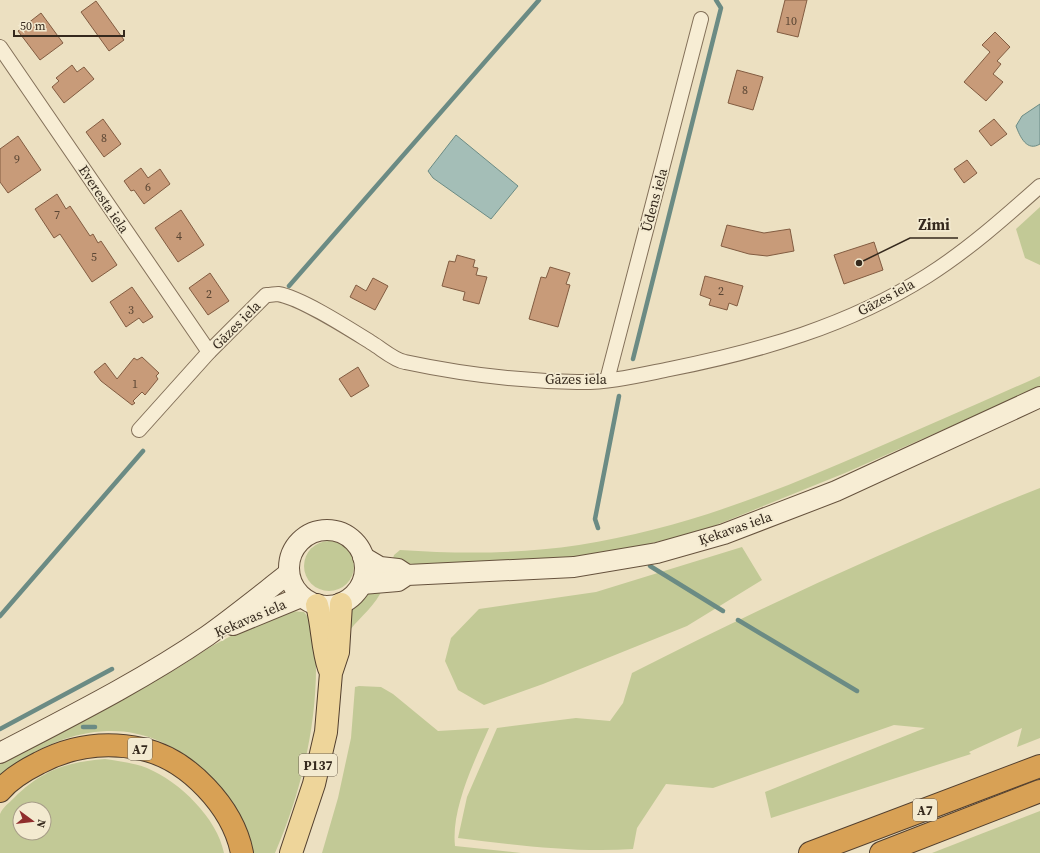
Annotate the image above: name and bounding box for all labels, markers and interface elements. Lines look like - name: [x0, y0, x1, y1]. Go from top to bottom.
- scale bar: [14, 12, 124, 38]
- house number: 10: [785, 13, 797, 29]
- text: 50 m: [20, 18, 46, 34]
- house number: 8: [742, 82, 748, 98]
- house number: 8: [101, 130, 107, 146]
- house number: 9: [14, 151, 20, 167]
- street label: Everesta iela: [74, 161, 135, 238]
- street label: Ūdens iela: [636, 165, 672, 234]
- house number: 6: [145, 179, 151, 195]
- house number: 7: [54, 207, 60, 223]
- callout: Zimi: [910, 211, 958, 238]
- text: Zimi: [918, 214, 950, 235]
- house number: 4: [176, 228, 182, 244]
- house number: 5: [91, 249, 97, 265]
- street label: Gāzes iela: [854, 273, 919, 320]
- house number: 2: [718, 283, 724, 299]
- house number: 2: [206, 286, 212, 302]
- street label: Gāzes iela: [207, 295, 266, 354]
- house number: 3: [128, 302, 134, 318]
- street label: Gāzes iela: [545, 369, 608, 389]
- house number: 1: [132, 376, 138, 392]
- street label: Ķekavas iela: [696, 506, 775, 550]
- street label: Ķekavas iela: [211, 594, 290, 642]
- road number: A7: [128, 738, 152, 760]
- road number: P137: [299, 754, 337, 776]
- road number: A7: [913, 799, 937, 821]
- north arrow: [12, 801, 52, 841]
- text: N: [33, 818, 49, 829]

